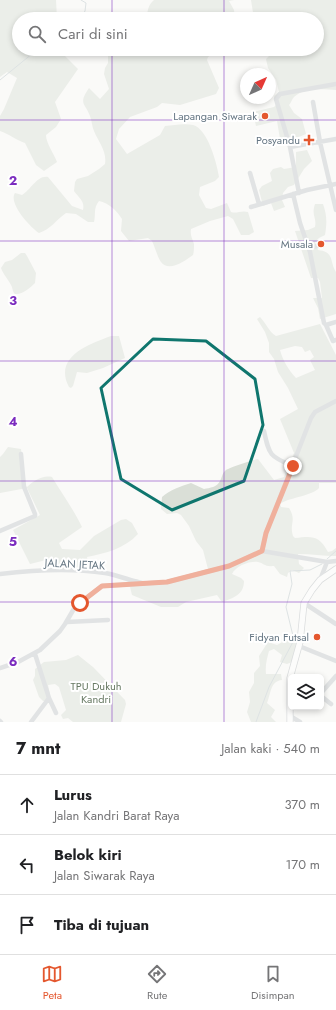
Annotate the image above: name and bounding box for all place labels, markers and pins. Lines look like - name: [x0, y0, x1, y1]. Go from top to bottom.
- place label: Lapangan Siwarak: [173, 108, 257, 124]
- marker: Lapangan Siwarak: [260, 111, 270, 121]
- place label: Posyandu: [256, 132, 300, 148]
- marker: Posyandu: [303, 134, 315, 146]
- place label: Musala: [281, 236, 313, 252]
- marker: Musala: [316, 239, 326, 249]
- place label: Fidyan Futsal: [249, 629, 309, 645]
- marker: Fidyan Futsal: [312, 632, 322, 642]

